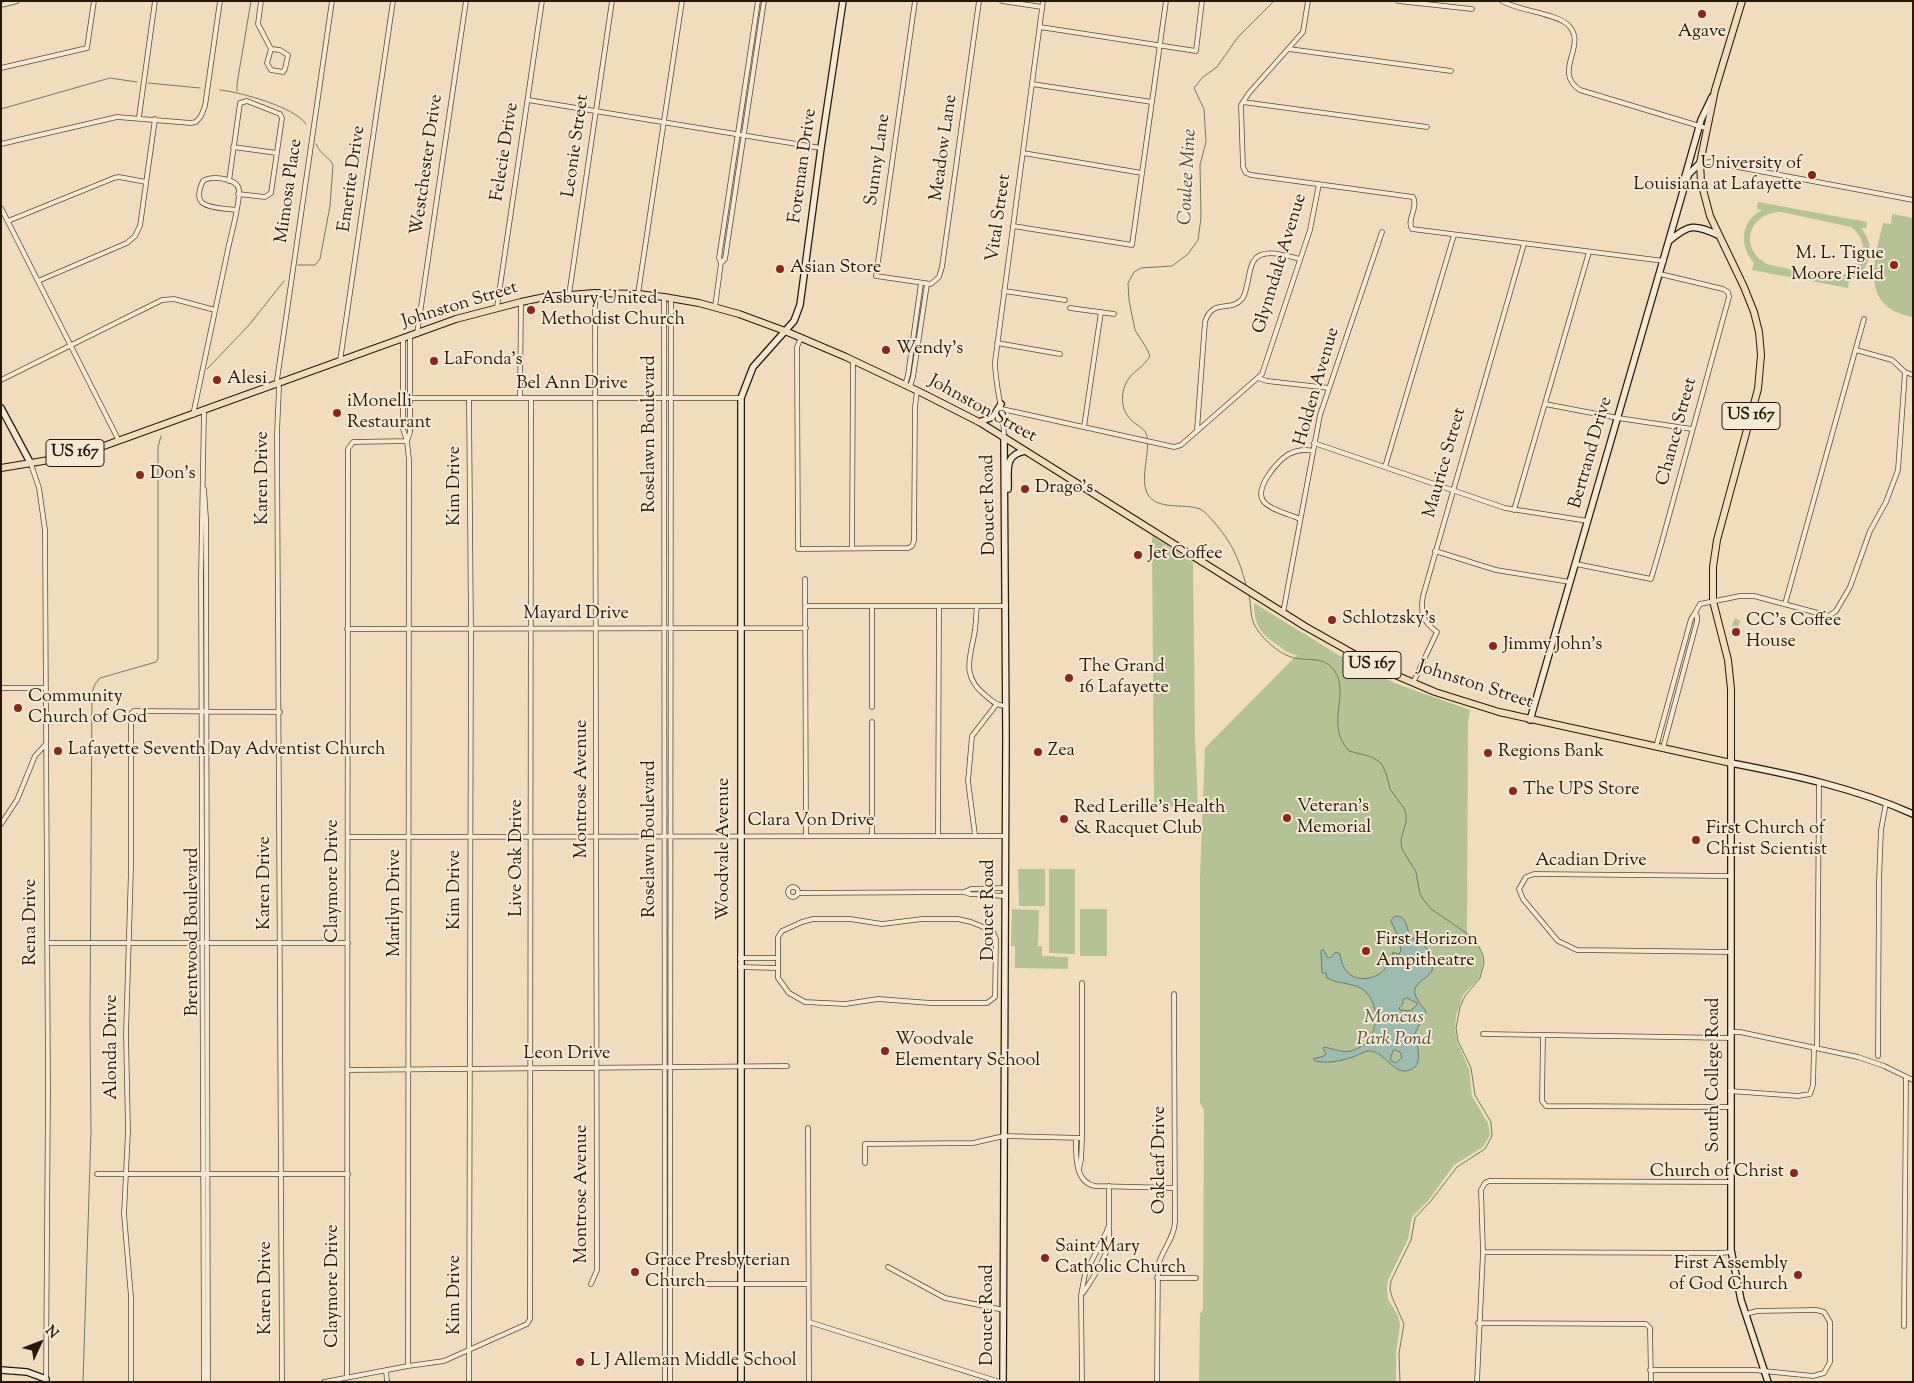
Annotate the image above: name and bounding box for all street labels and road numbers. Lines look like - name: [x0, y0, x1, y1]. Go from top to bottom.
- street label: Westchester Drive: [407, 93, 449, 237]
- street label: Leonie Street: [559, 93, 595, 199]
- street label: Meadow Lane: [927, 93, 963, 203]
- street label: Felecie Drive: [488, 101, 524, 203]
- street label: Foreman Drive: [785, 107, 823, 225]
- street label: Sunny Lane: [862, 113, 896, 207]
- street label: Emerite Drive: [335, 124, 371, 234]
- street label: Mimosa Place: [272, 137, 308, 245]
- street label: Vital Street: [983, 173, 1017, 263]
- street label: Glynndale Avenue: [1249, 191, 1313, 337]
- street label: Johnston Street: [399, 278, 521, 334]
- street label: Holden Avenue: [1291, 325, 1345, 449]
- street label: Roselawn Boulevard: [640, 355, 662, 513]
- street label: Johnston Street: [924, 371, 1040, 449]
- street label: Bel Ann Drive: [516, 374, 628, 396]
- street label: Chance Street: [1653, 376, 1703, 488]
- street label: Bertrand Drive: [1566, 395, 1618, 511]
- road number: US 167: [1722, 402, 1780, 430]
- street label: Maurice Street: [1420, 405, 1472, 521]
- street label: Karen Drive: [253, 431, 275, 525]
- road number: US 167: [46, 439, 104, 466]
- street label: Kim Drive: [445, 446, 467, 526]
- street label: Doucet Road: [978, 454, 1002, 556]
- street label: Mayard Drive: [523, 604, 629, 626]
- road number: US 167: [1343, 652, 1401, 678]
- street label: Johnston Street: [1415, 657, 1535, 715]
- street label: Montrose Avenue: [572, 720, 594, 858]
- street label: Roselawn Boulevard: [640, 760, 662, 918]
- street label: Woodvale Avenue: [714, 778, 736, 920]
- street label: Live Oak Drive: [507, 799, 529, 917]
- street label: Clara Von Drive: [748, 811, 874, 833]
- street label: Claymore Drive: [323, 819, 345, 943]
- street label: Karen Drive: [255, 836, 277, 930]
- street label: Brentwood Boulevard: [183, 848, 205, 1016]
- street label: Marilyn Drive: [385, 849, 407, 957]
- street label: Kim Drive: [445, 850, 467, 930]
- street label: Acadian Drive: [1535, 851, 1647, 873]
- street label: Doucet Road: [979, 859, 1001, 961]
- street label: Rena Drive: [21, 879, 43, 965]
- street label: Alonda Drive: [102, 994, 124, 1100]
- street label: South College Road: [1704, 998, 1726, 1152]
- street label: Leon Drive: [524, 1044, 610, 1066]
- street label: Oakleaf Drive: [1150, 1106, 1172, 1214]
- street label: Montrose Avenue: [572, 1125, 594, 1263]
- street label: Claymore Drive: [323, 1224, 345, 1348]
- street label: Karen Drive: [256, 1241, 278, 1335]
- street label: Kim Drive: [445, 1255, 467, 1335]
- street label: Doucet Road: [978, 1264, 1000, 1366]

